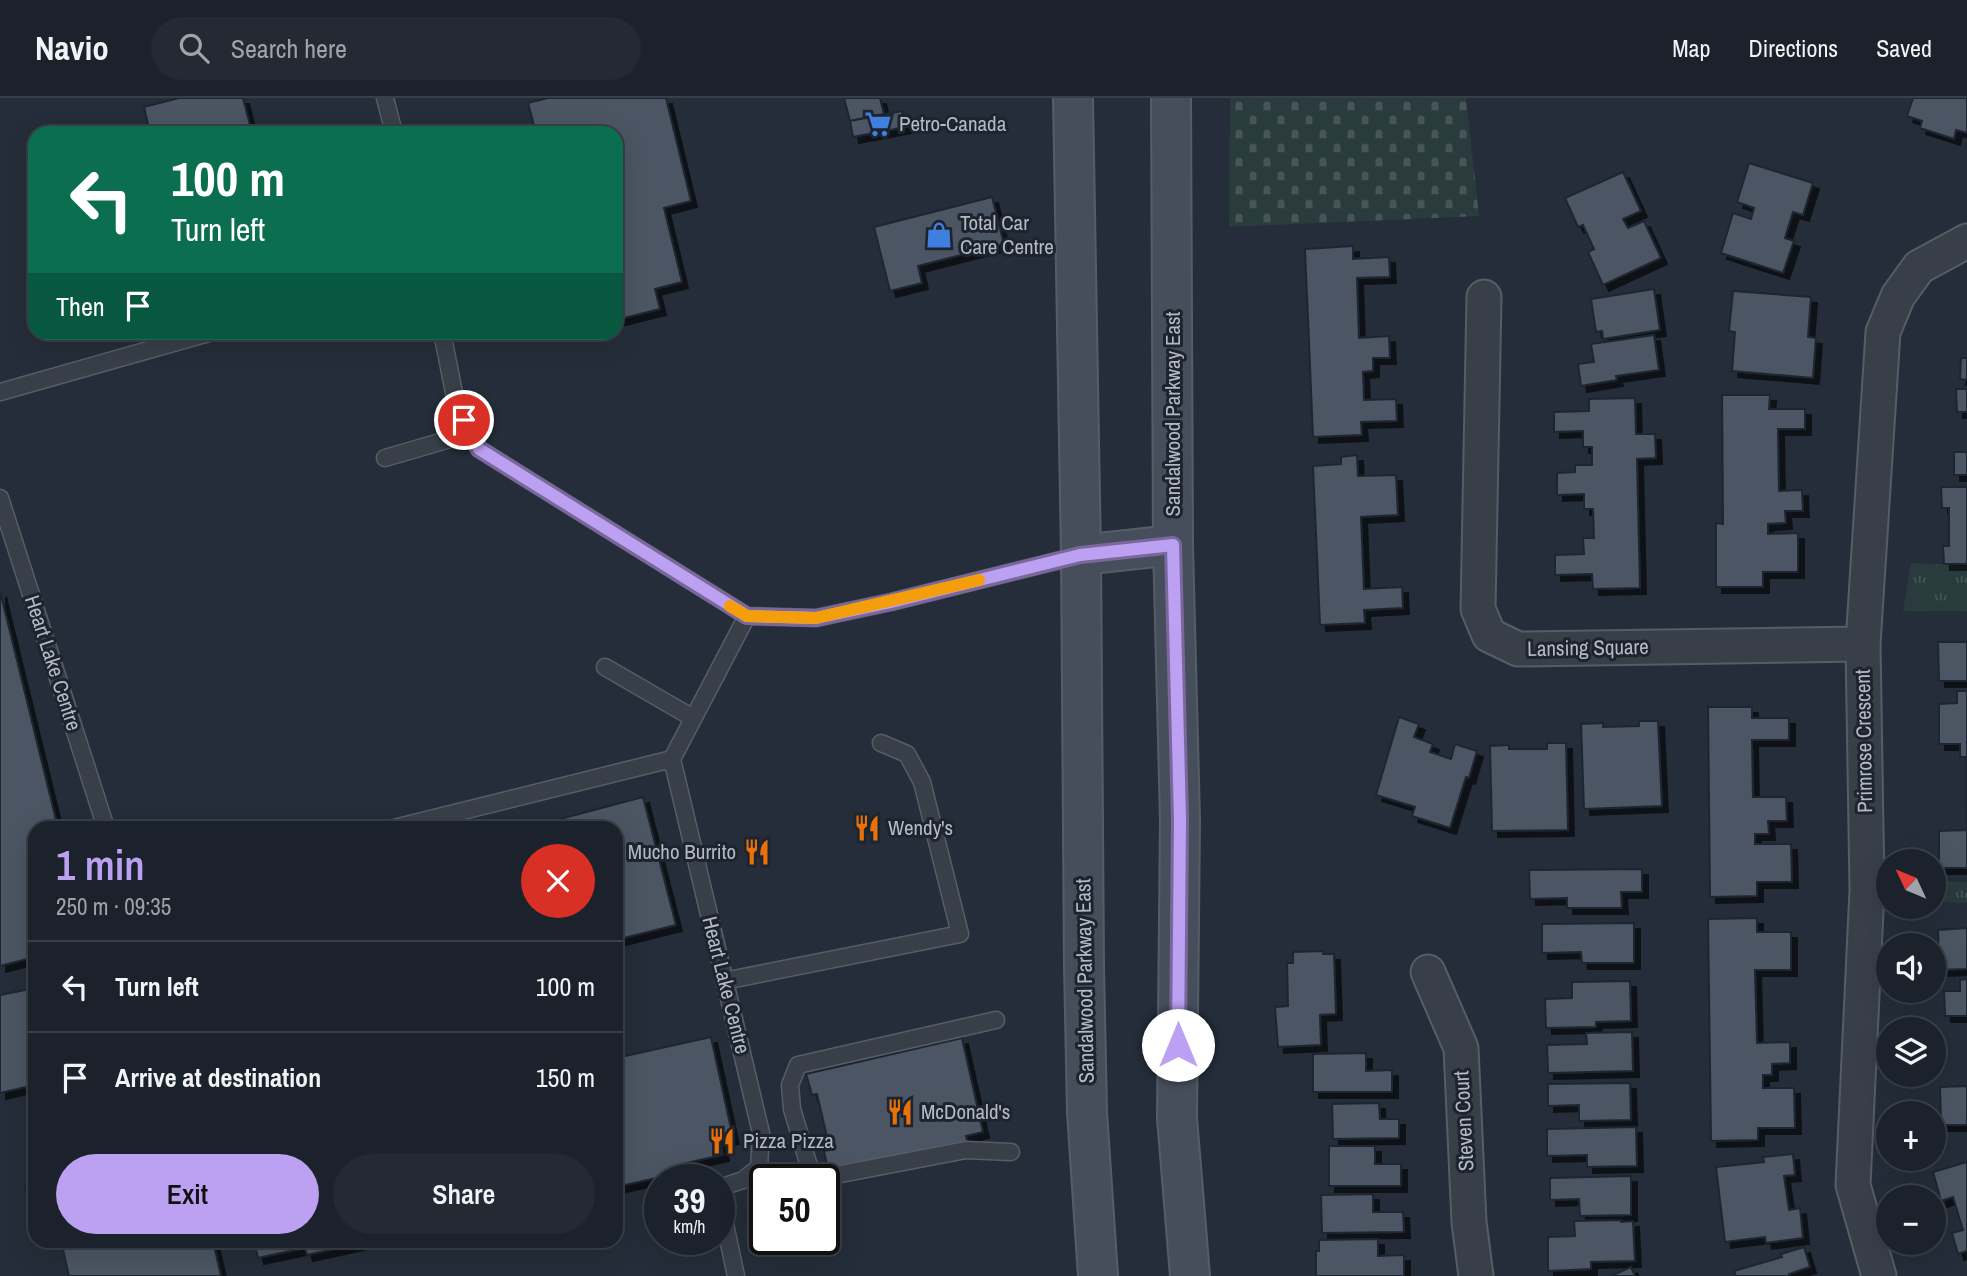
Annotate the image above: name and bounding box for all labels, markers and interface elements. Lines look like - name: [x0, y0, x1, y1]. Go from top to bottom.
- search box: [151, 17, 641, 80]
- text: Navio: [35, 26, 109, 70]
- icon: search: [175, 29, 213, 67]
- text: Search here: [231, 31, 347, 66]
- text: Map: [1672, 32, 1710, 64]
- text: Directions: [1748, 32, 1838, 64]
- text: Saved: [1876, 32, 1932, 64]
- supermarket icon: Petro-Canada: [863, 109, 893, 139]
- place label: Petro-Canada: [899, 109, 1007, 138]
- text: 100 m: [171, 145, 285, 211]
- icon: left: [56, 154, 147, 245]
- text: Turn left: [171, 208, 265, 251]
- place label: Total Car Care Centre: [960, 208, 1054, 261]
- shop icon: Total Car Care Centre: [924, 220, 954, 250]
- icon: arrive: [119, 287, 157, 325]
- text: Then: [56, 289, 105, 324]
- street label: Sandalwood Parkway East: [1158, 311, 1187, 516]
- pin: [434, 390, 494, 450]
- icon: arrive: [445, 401, 483, 439]
- street label: Heart Lake Centre: [18, 591, 89, 734]
- street label: Lansing Square: [1527, 632, 1649, 663]
- street label: Primrose Crescent: [1848, 669, 1879, 813]
- restaurant icon: Wendy's: [852, 813, 882, 843]
- place label: Wendy's: [888, 813, 953, 842]
- text: 1 min: [56, 837, 145, 893]
- place label: Mucho Burrito: [628, 837, 736, 866]
- restaurant icon: Mucho Burrito: [742, 837, 772, 867]
- button: close: [521, 844, 595, 918]
- north arrow: [1876, 849, 1946, 919]
- map controls: [1876, 849, 1946, 1255]
- street label: Sandalwood Parkway East: [1068, 878, 1101, 1084]
- text: 250 m · 09:35: [56, 891, 171, 922]
- street label: Heart Lake Centre: [695, 913, 758, 1057]
- button: sound: [1876, 933, 1946, 1003]
- icon: left: [56, 968, 94, 1006]
- text: Turn left: [115, 969, 199, 1004]
- text: 100 m: [536, 969, 595, 1004]
- position arrow: [1141, 1008, 1215, 1082]
- button: layers: [1876, 1017, 1946, 1087]
- icon: arrive: [56, 1059, 94, 1097]
- text: Arrive at destination: [115, 1060, 321, 1095]
- text: 150 m: [536, 1060, 595, 1095]
- street label: Steven Court: [1446, 1070, 1481, 1172]
- restaurant icon: McDonald's: [885, 1097, 915, 1127]
- place label: McDonald's: [921, 1097, 1010, 1126]
- button: +: [1876, 1101, 1946, 1171]
- restaurant icon: Pizza Pizza: [707, 1126, 737, 1156]
- place label: Pizza Pizza: [743, 1126, 834, 1155]
- button: Exit: [56, 1154, 319, 1234]
- button: Share: [333, 1154, 595, 1234]
- speed limit sign: 50: [749, 1164, 840, 1255]
- text: 39: [674, 1177, 705, 1224]
- button: −: [1876, 1185, 1946, 1255]
- text: km/h: [674, 1214, 706, 1239]

